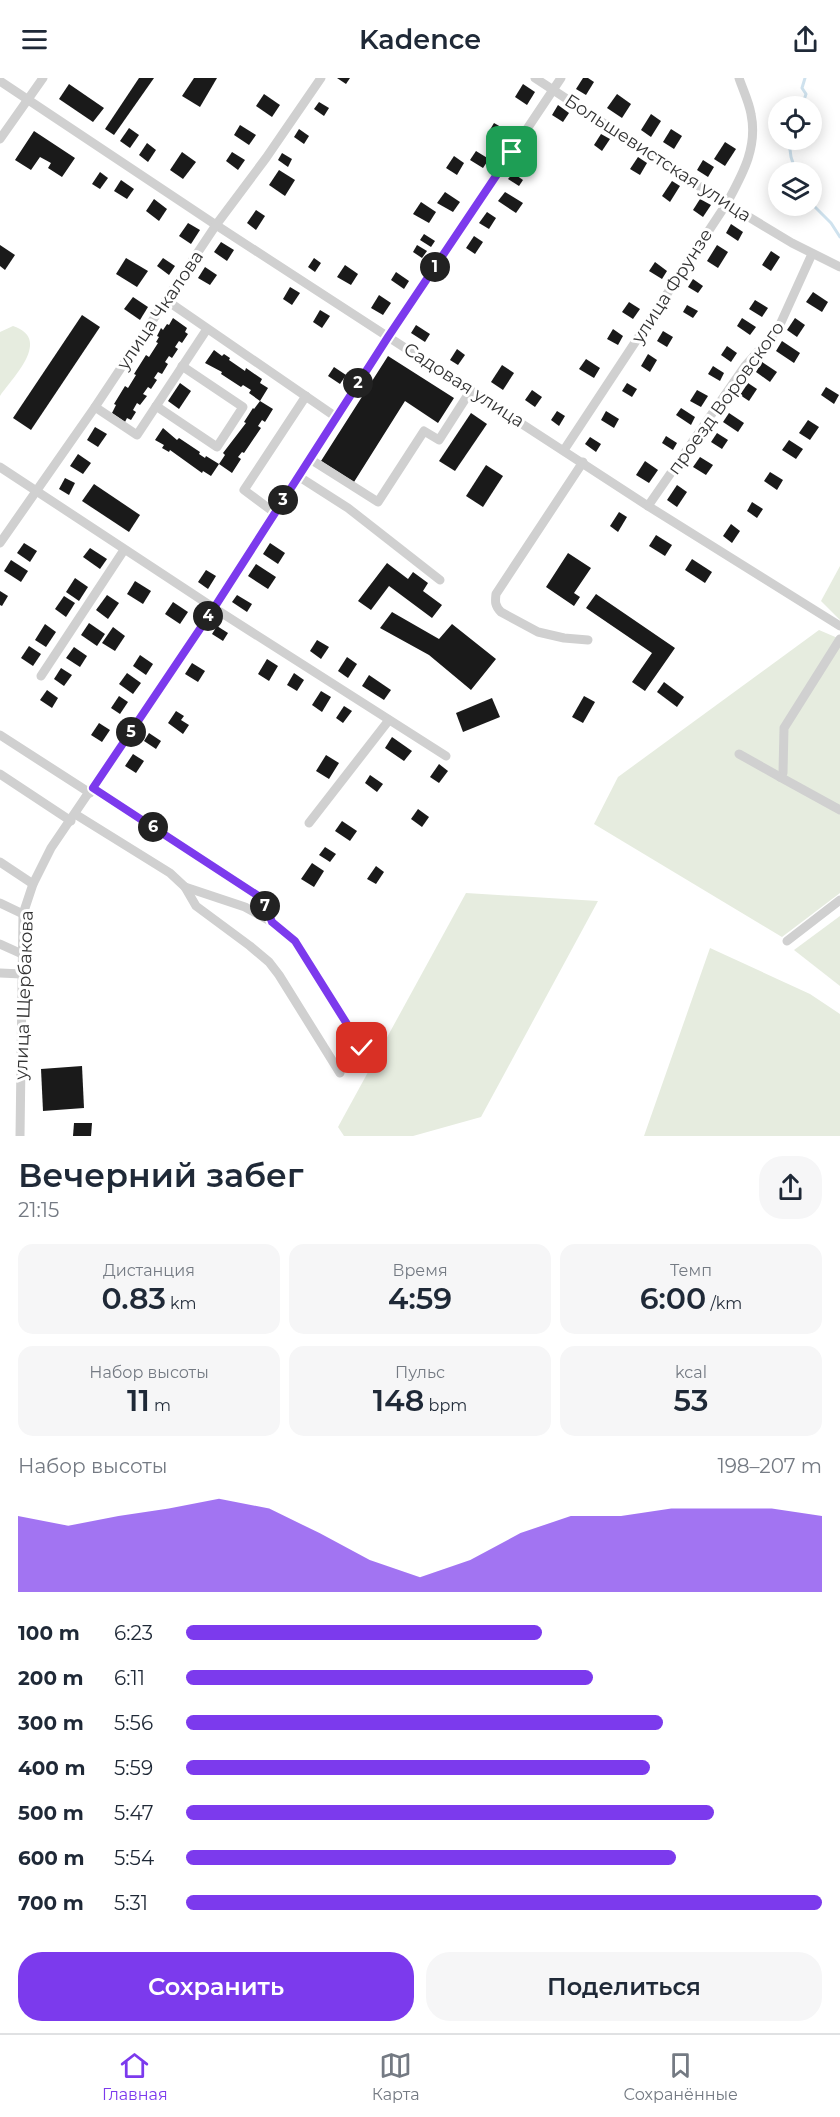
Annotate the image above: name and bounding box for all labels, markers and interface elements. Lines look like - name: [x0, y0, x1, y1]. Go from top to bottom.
- icon: menu: [18, 23, 51, 56]
- text: Kadence: [359, 23, 481, 56]
- icon: share: [789, 23, 822, 56]
- street label: Большевистская улица: [561, 89, 755, 227]
- map controls: [768, 96, 822, 216]
- button: locate: [768, 96, 822, 150]
- pin: [486, 126, 537, 177]
- icon: arrive: [495, 135, 528, 168]
- button: layers: [768, 162, 822, 216]
- street label: улица Фрунзе: [626, 224, 717, 348]
- street label: улица Чкалова: [112, 246, 208, 375]
- pin: 1: [420, 252, 450, 282]
- text: 1: [432, 257, 438, 276]
- street label: проезд Воровского: [663, 317, 789, 479]
- street label: Садовая улица: [399, 338, 529, 432]
- pin: 2: [343, 368, 373, 398]
- text: 2: [353, 373, 363, 392]
- pin: 3: [268, 485, 298, 515]
- text: 3: [278, 490, 288, 509]
- pin: 4: [193, 601, 223, 631]
- text: 4: [202, 606, 214, 625]
- pin: 5: [116, 717, 146, 747]
- text: 5: [126, 722, 136, 741]
- pin: 6: [138, 812, 168, 842]
- text: 6: [148, 817, 158, 836]
- pin: 7: [250, 891, 280, 921]
- text: 7: [260, 896, 270, 915]
- street label: улица Щербакова: [10, 910, 38, 1081]
- pin: [336, 1022, 387, 1073]
- icon: check: [345, 1031, 378, 1064]
- text: Вечерний забег: [18, 1155, 304, 1195]
- button: share: [759, 1156, 822, 1219]
- text: 21:15: [18, 1198, 59, 1222]
- text: Дистанция: [103, 1261, 195, 1280]
- text: Время: [392, 1261, 448, 1280]
- text: Темп: [670, 1261, 712, 1280]
- text: 0.83: [101, 1280, 166, 1317]
- text: 4:59: [388, 1280, 452, 1317]
- text: 6:00: [640, 1280, 706, 1317]
- text: km: [166, 1294, 197, 1313]
- text: /km: [706, 1294, 742, 1313]
- text: Набор высоты: [89, 1363, 209, 1382]
- text: Пульс: [395, 1363, 445, 1382]
- text: kcal: [675, 1363, 707, 1382]
- text: 11: [127, 1382, 150, 1419]
- text: 148: [373, 1382, 424, 1419]
- text: 53: [674, 1382, 708, 1419]
- text: m: [150, 1396, 171, 1415]
- text: bpm: [424, 1396, 467, 1415]
- text: Набор высоты: [18, 1454, 167, 1478]
- text: 198–207 m: [717, 1454, 822, 1478]
- text: 100 m: [18, 1621, 80, 1645]
- text: 6:23: [114, 1621, 153, 1645]
- text: 200 m: [18, 1666, 84, 1690]
- text: 6:11: [114, 1666, 145, 1690]
- text: 300 m: [18, 1711, 84, 1735]
- text: 5:56: [114, 1711, 153, 1735]
- text: 400 m: [18, 1756, 86, 1780]
- text: 5:59: [114, 1756, 153, 1780]
- text: 500 m: [18, 1801, 84, 1825]
- text: 5:47: [114, 1801, 154, 1825]
- text: 600 m: [18, 1846, 85, 1870]
- text: 5:54: [114, 1846, 154, 1870]
- text: 700 m: [18, 1891, 84, 1915]
- text: 5:31: [114, 1891, 148, 1915]
- button: Сохранить: [18, 1952, 414, 2021]
- button: Поделиться: [426, 1952, 822, 2021]
- tab: Главная: [102, 2049, 168, 2104]
- tab: Карта: [372, 2049, 420, 2104]
- tab: Сохранённые: [624, 2049, 738, 2104]

